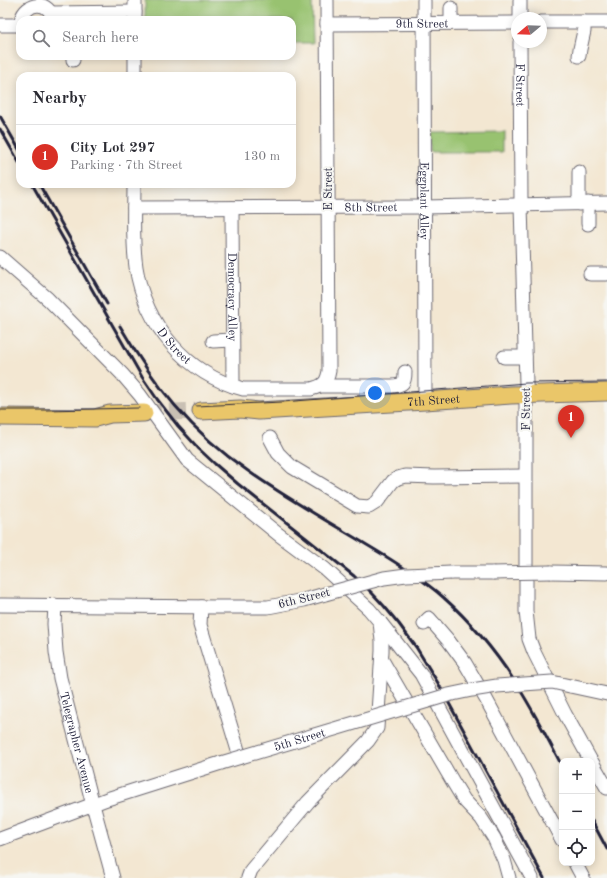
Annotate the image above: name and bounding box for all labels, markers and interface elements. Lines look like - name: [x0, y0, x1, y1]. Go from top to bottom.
- north arrow: [511, 12, 547, 48]
- search box: [16, 16, 296, 60]
- street label: 9th Street: [396, 18, 448, 31]
- icon: search: [30, 27, 52, 49]
- text: Search here: [62, 31, 139, 46]
- street label: F Street: [513, 63, 525, 107]
- text: Nearby: [32, 90, 87, 107]
- text: City Lot 297: [70, 141, 155, 156]
- text: 1: [41, 150, 49, 163]
- text: 130 m: [243, 150, 280, 163]
- text: Parking · 7th Street: [70, 159, 183, 172]
- street label: Eggplant Alley: [417, 162, 430, 241]
- street label: E Street: [323, 167, 335, 211]
- street label: 8th Street: [345, 202, 397, 214]
- street label: Democracy Alley: [225, 252, 238, 342]
- street label: D Street: [154, 326, 193, 367]
- your location: [365, 383, 385, 403]
- street label: F Street: [521, 387, 533, 431]
- street label: 7th Street: [407, 394, 460, 409]
- pin: 1: [558, 405, 584, 438]
- street label: 6th Street: [277, 587, 331, 611]
- street label: Telegrapher Avenue: [57, 691, 95, 795]
- street label: 5th Street: [272, 727, 327, 754]
- map controls: [559, 758, 595, 866]
- button: +: [559, 758, 595, 794]
- button: −: [559, 794, 595, 830]
- button: locate: [559, 830, 595, 866]

